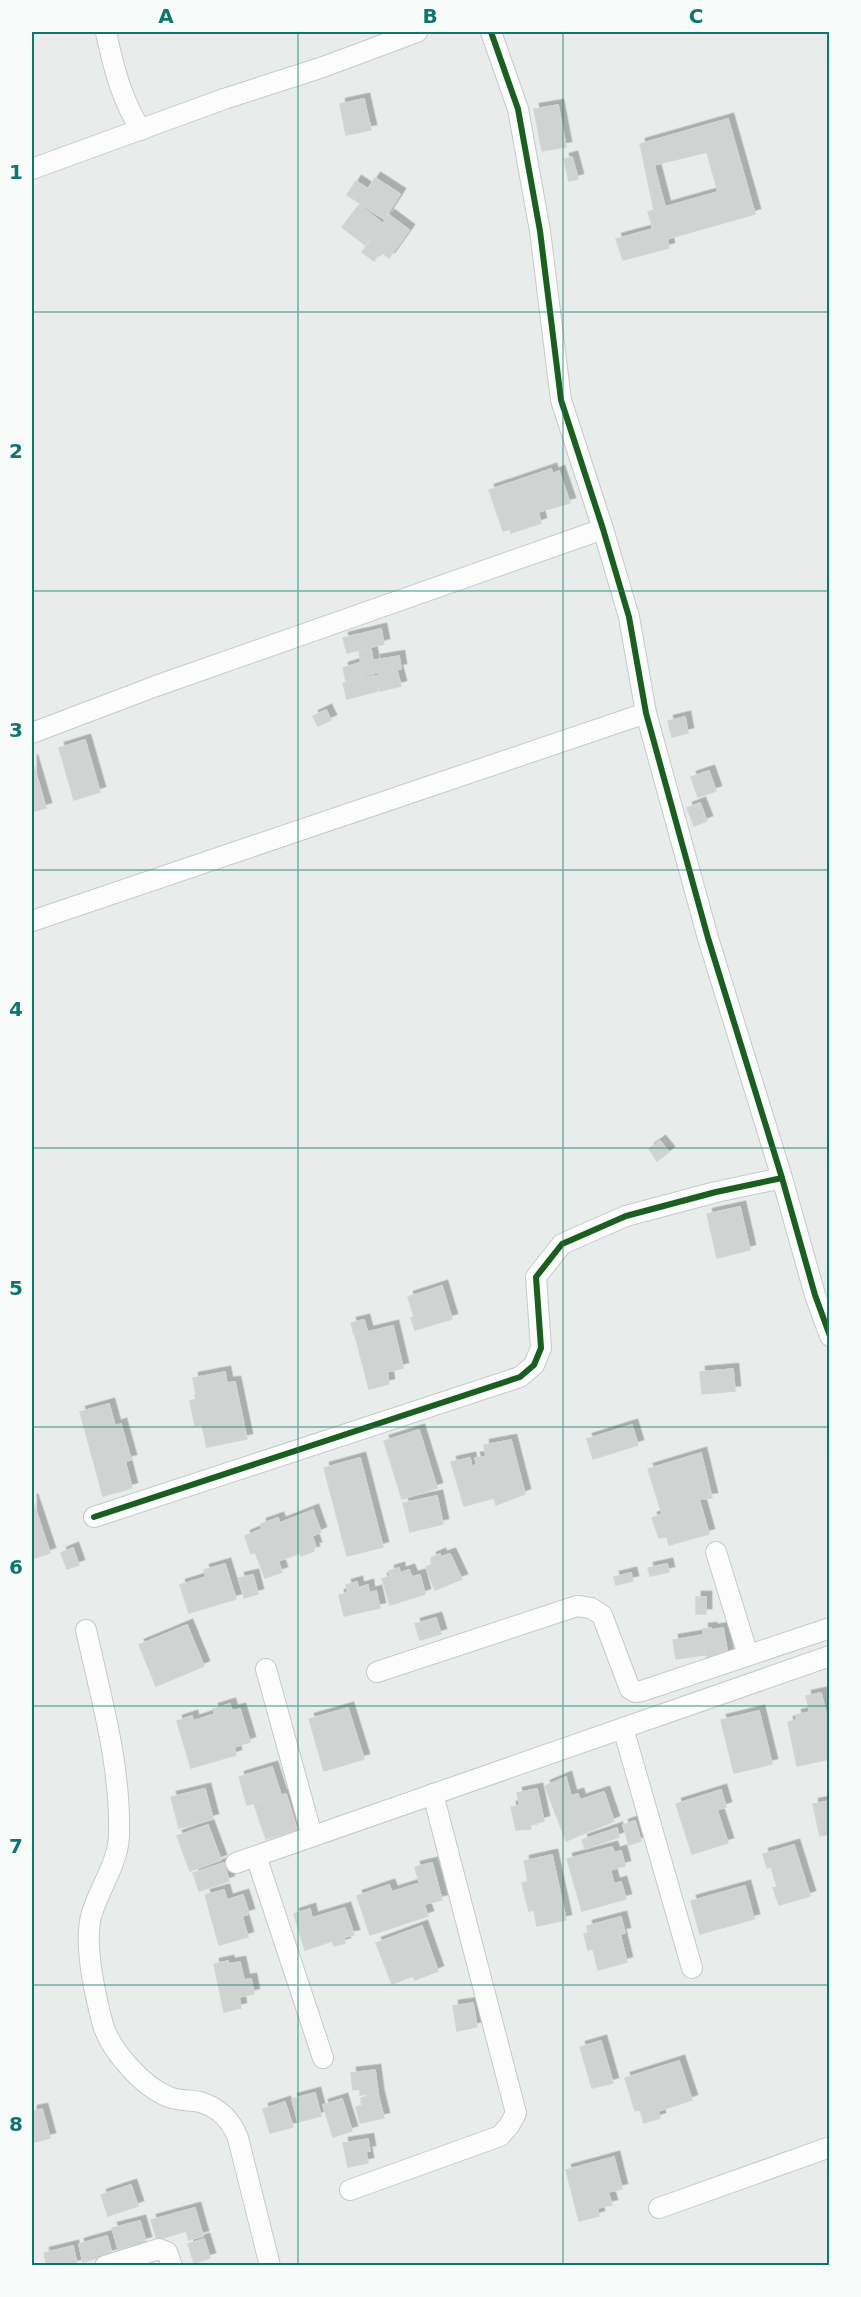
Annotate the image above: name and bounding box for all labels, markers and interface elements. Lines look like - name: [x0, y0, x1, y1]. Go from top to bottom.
- text: A: [158, 4, 174, 28]
- text: B: [422, 4, 438, 28]
- text: C: [689, 4, 703, 28]
- text: 1: [9, 160, 23, 184]
- text: 2: [9, 439, 23, 463]
- text: 3: [9, 718, 23, 742]
- text: 4: [9, 997, 23, 1021]
- text: 5: [9, 1276, 23, 1300]
- text: 6: [9, 1555, 23, 1579]
- text: 7: [9, 1834, 23, 1858]
- text: 8: [9, 2112, 23, 2136]

